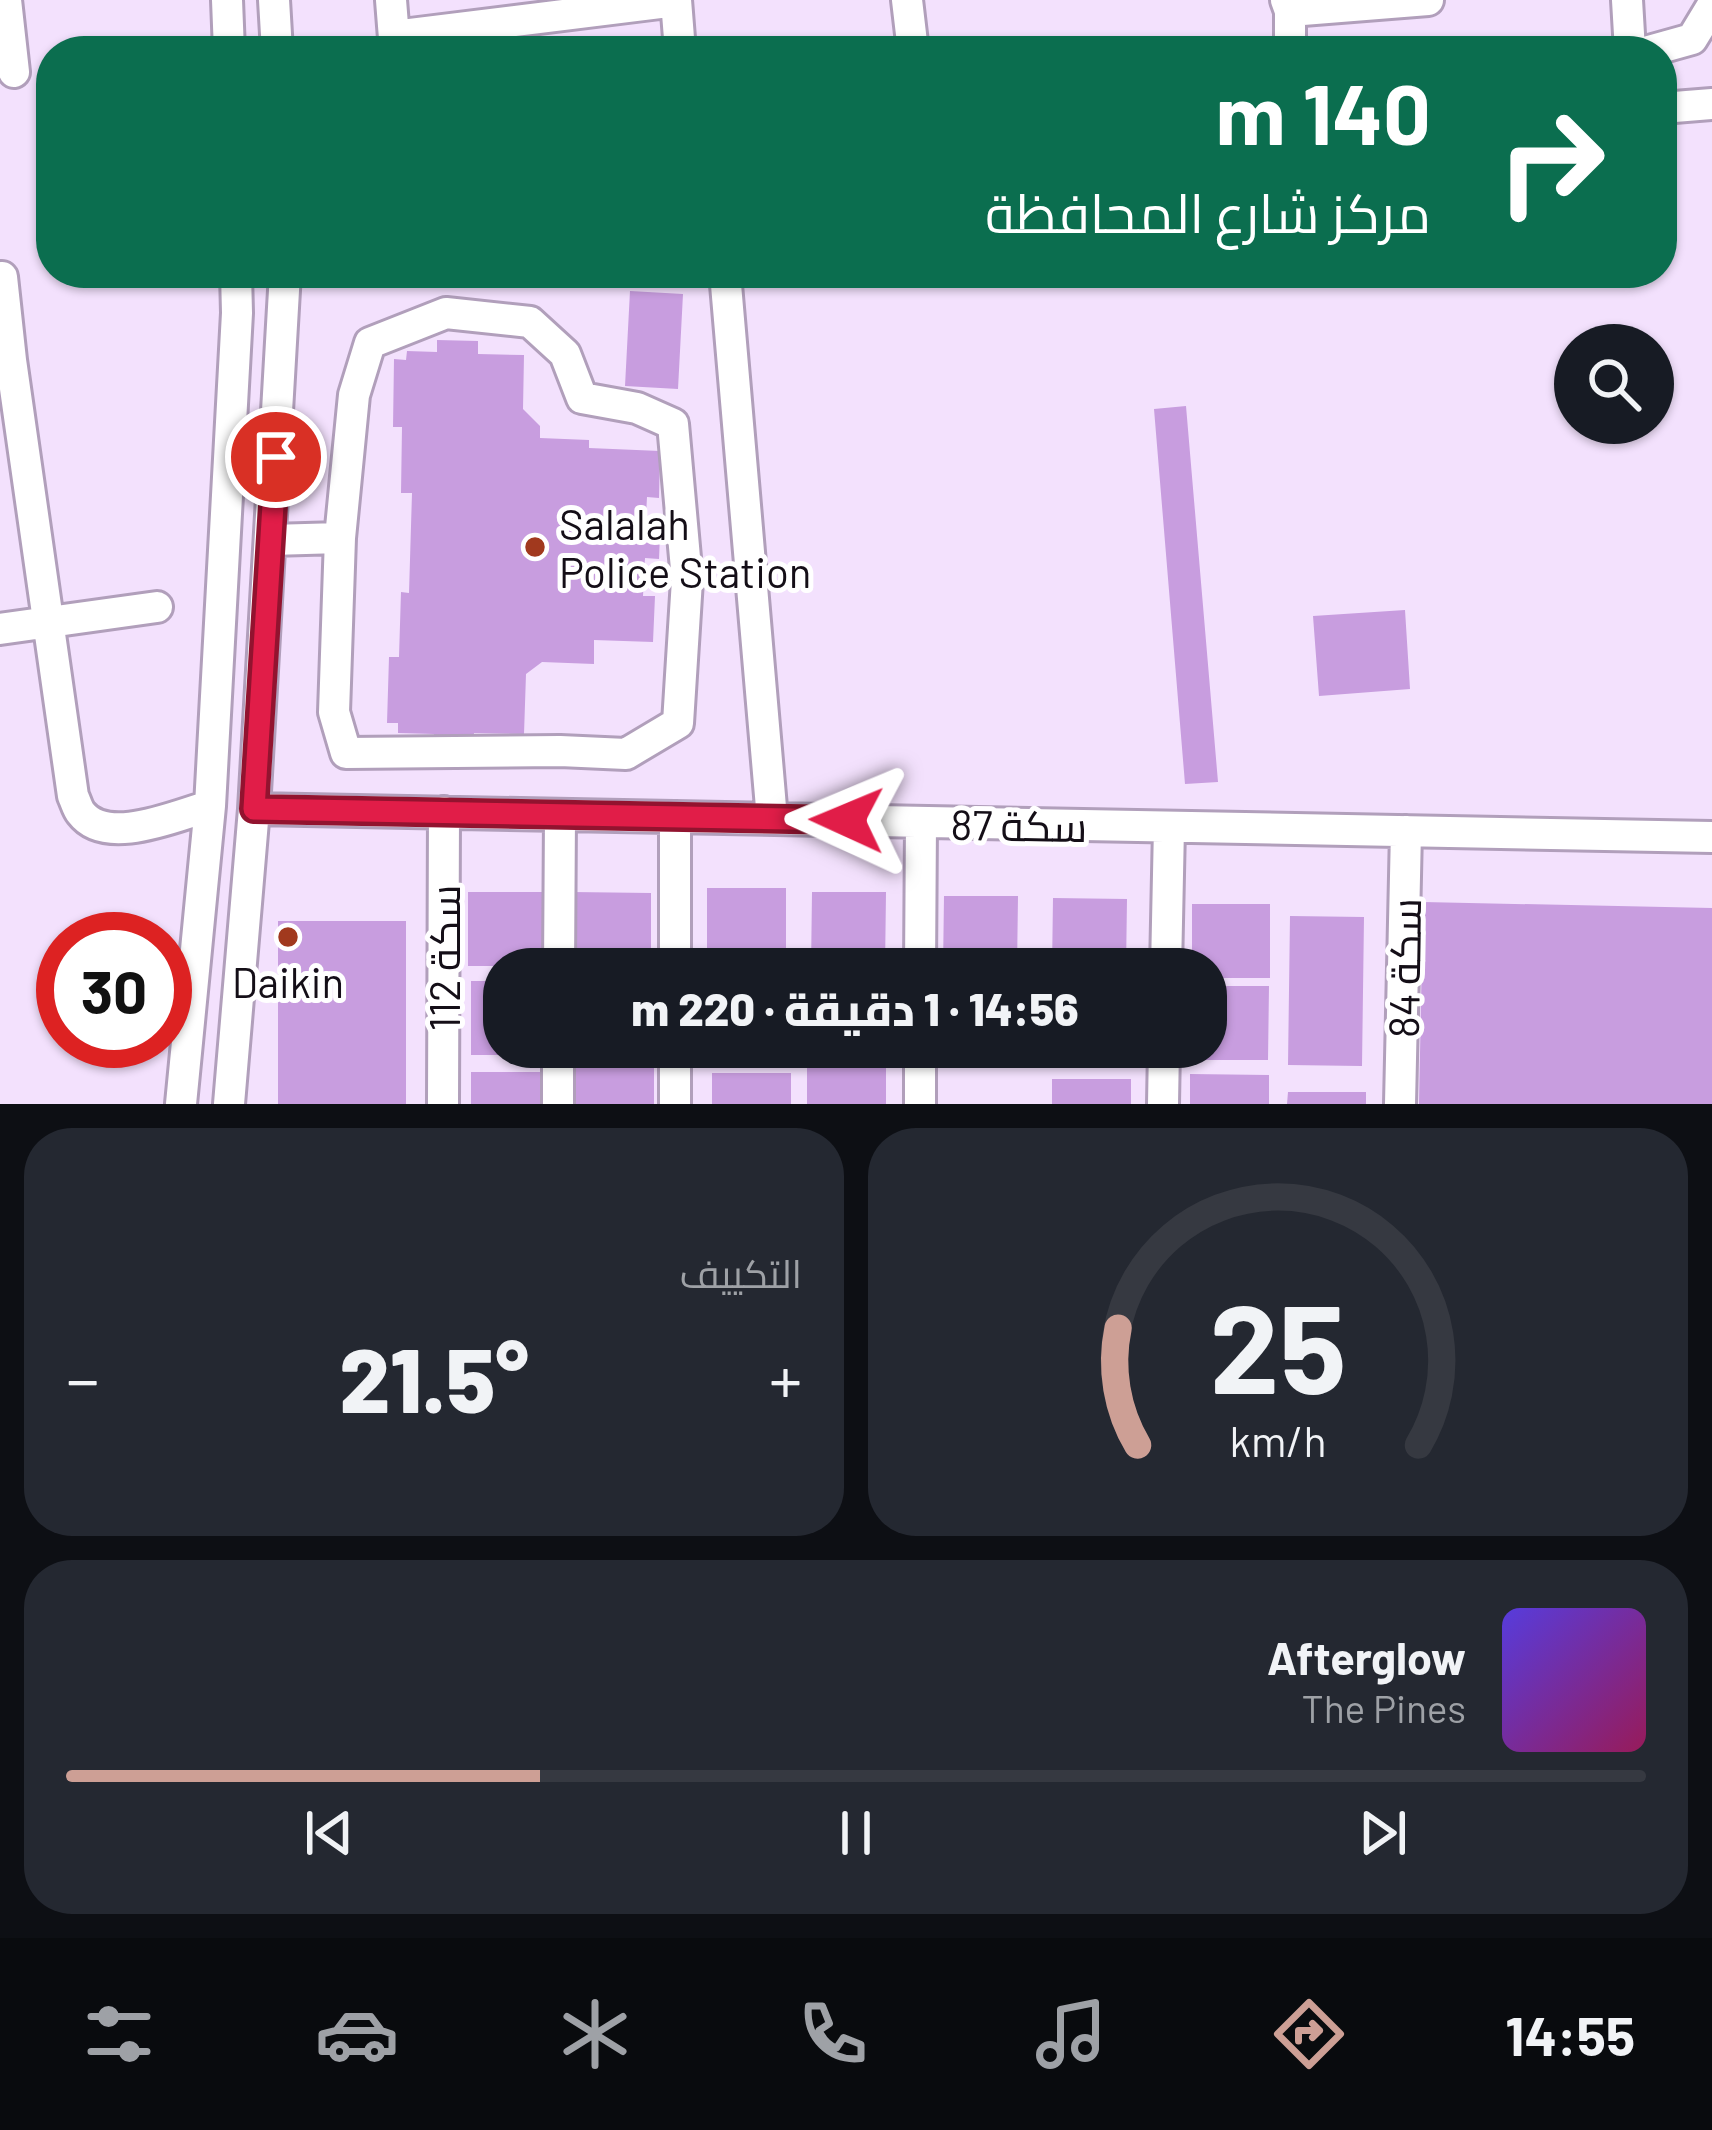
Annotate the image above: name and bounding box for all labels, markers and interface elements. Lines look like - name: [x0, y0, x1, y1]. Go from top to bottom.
- text: 140 m: [1216, 61, 1431, 162]
- icon: right: [1473, 84, 1629, 240]
- text: مركز شارع المحافظة: [985, 179, 1431, 244]
- map controls: [1554, 324, 1674, 444]
- button: search: [1554, 324, 1674, 444]
- pin: [225, 406, 327, 508]
- icon: arrive: [243, 424, 309, 490]
- place label: Salalah Police Station: [559, 498, 812, 596]
- marker: Salalah Police Station: [522, 534, 548, 560]
- position arrow: [784, 757, 910, 883]
- street label: سكة 87: [950, 798, 1088, 850]
- street label: سكة 112: [418, 884, 468, 1032]
- street label: سكة 84: [1377, 898, 1429, 1038]
- speed limit sign: 30: [36, 912, 192, 1068]
- marker: Daikin: [275, 924, 301, 950]
- place label: Daikin: [232, 956, 344, 1006]
- text: 14:56 · 1 دقيقة · 220 m: [631, 981, 1079, 1035]
- text: التكييف: [680, 1249, 802, 1296]
- text: 25: [1209, 1269, 1347, 1419]
- text: 21.5°: [339, 1323, 529, 1431]
- text: −: [66, 1338, 99, 1417]
- text: +: [769, 1338, 802, 1417]
- text: km/h: [1229, 1414, 1327, 1466]
- text: Afterglow: [1267, 1630, 1466, 1684]
- text: The Pines: [1301, 1684, 1466, 1731]
- icon: previous: [296, 1800, 362, 1866]
- icon: pause: [823, 1800, 889, 1866]
- icon: next: [1350, 1800, 1416, 1866]
- icon: filters: [77, 1992, 161, 2076]
- icon: car: [315, 1992, 399, 2076]
- icon: climate: [553, 1992, 637, 2076]
- icon: phone: [791, 1992, 875, 2076]
- icon: music: [1029, 1992, 1113, 2076]
- icon: directions: [1267, 1992, 1351, 2076]
- text: 14:55: [1505, 2002, 1635, 2067]

